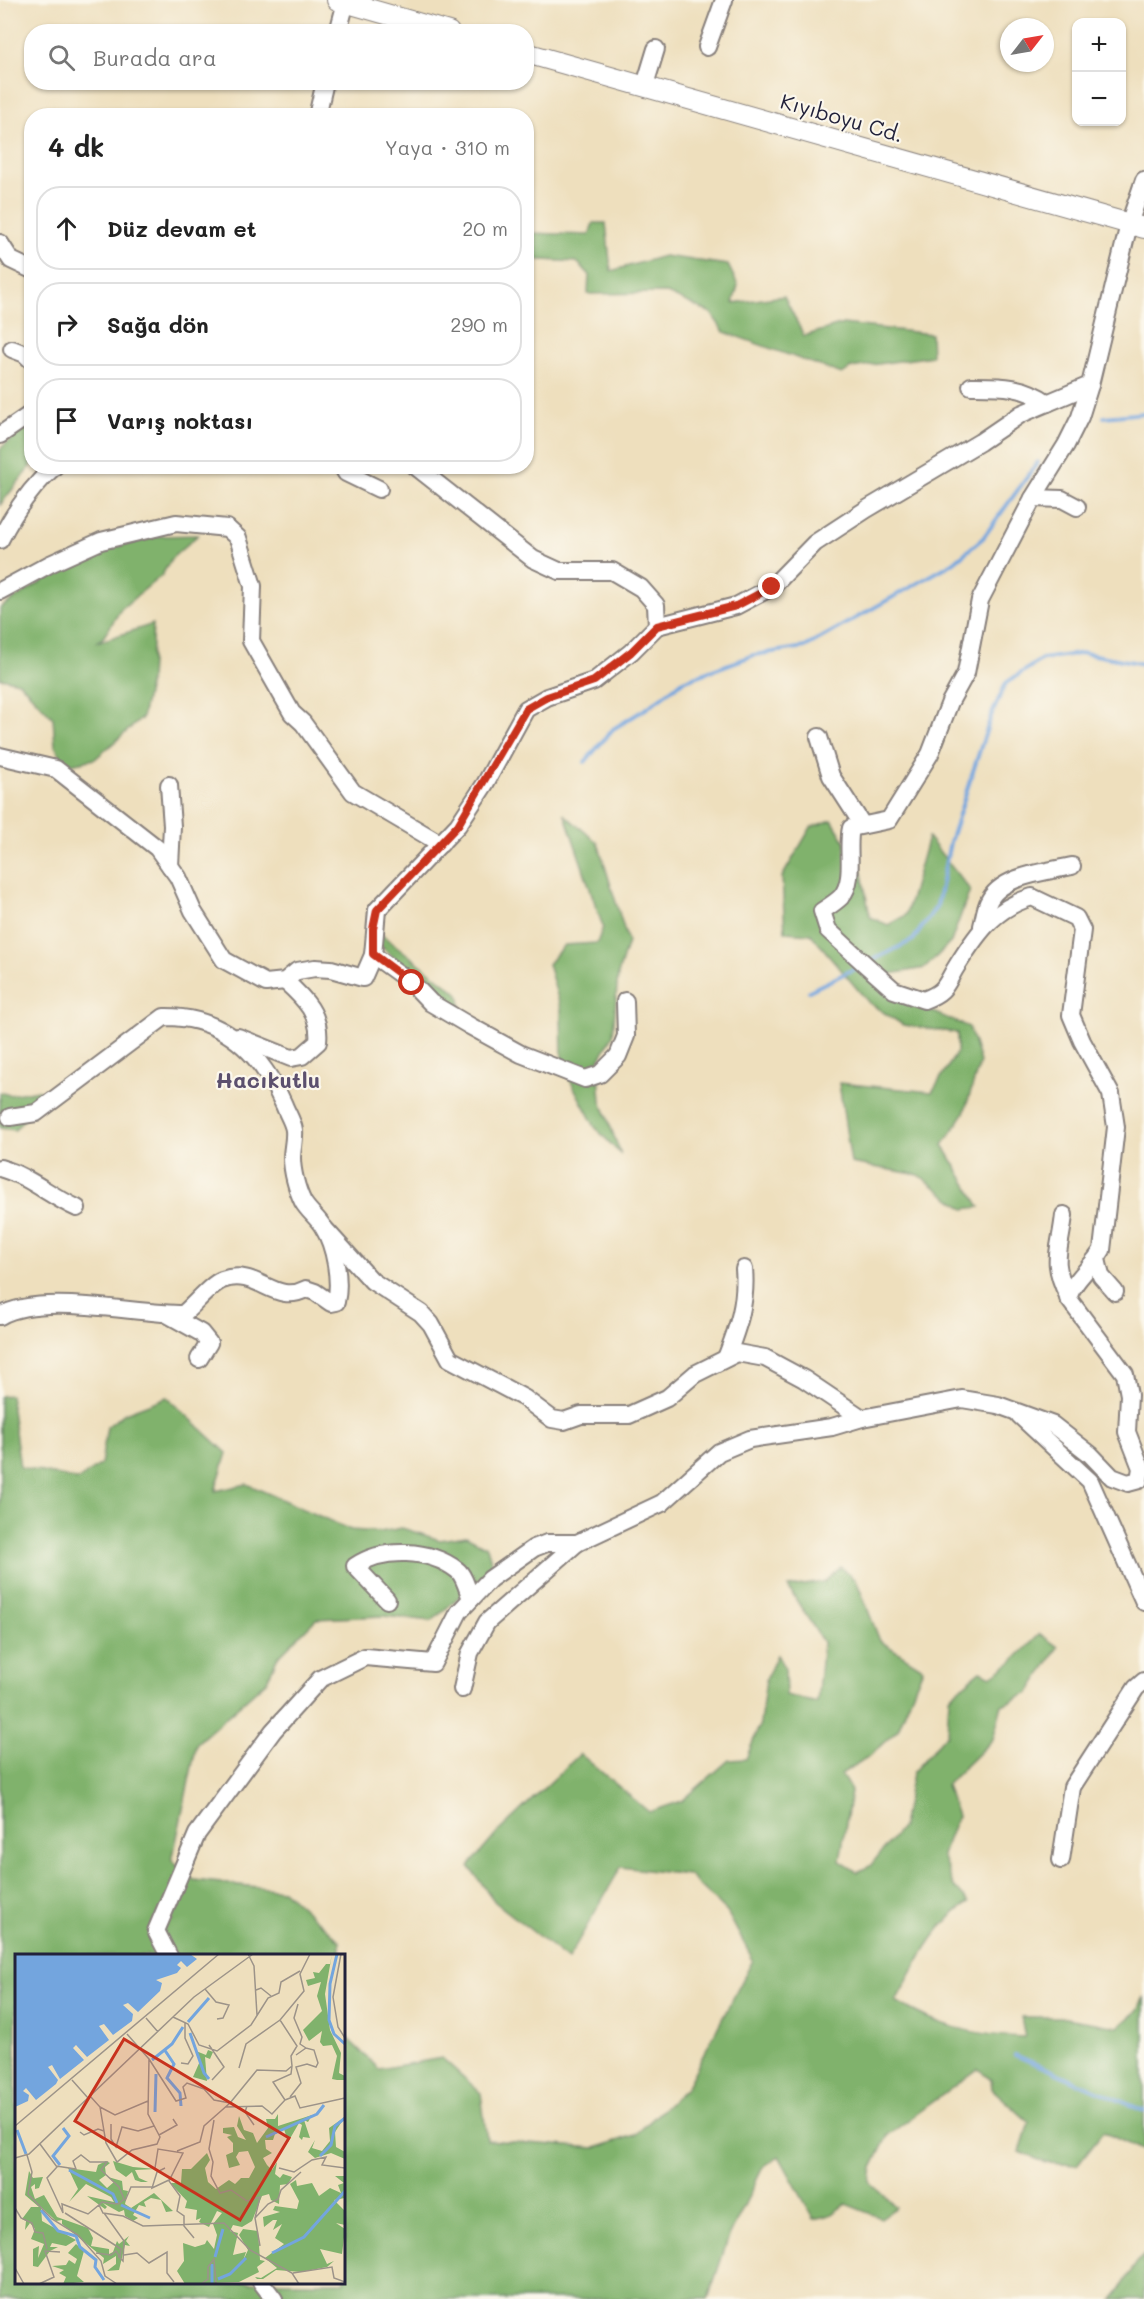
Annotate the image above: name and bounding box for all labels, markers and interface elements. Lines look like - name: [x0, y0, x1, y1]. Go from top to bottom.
- north arrow: [1000, 18, 1054, 72]
- map controls: [1072, 18, 1126, 126]
- button: +: [1072, 18, 1126, 72]
- search box: [24, 24, 534, 90]
- icon: search: [45, 41, 78, 74]
- text: Burada ara: [93, 43, 217, 72]
- button: −: [1072, 72, 1126, 126]
- street label: Kıyıboyu Cd.: [778, 87, 906, 147]
- text: 4 dk: [48, 130, 104, 164]
- text: Yaya · 310 m: [385, 134, 510, 160]
- icon: ahead: [50, 212, 83, 245]
- text: Düz devam et: [107, 214, 256, 243]
- text: 20 m: [462, 215, 508, 241]
- icon: right: [50, 308, 83, 341]
- text: Sağa dön: [107, 310, 209, 339]
- text: 290 m: [450, 311, 508, 337]
- icon: arrive: [50, 404, 83, 437]
- text: Varış noktası: [107, 406, 253, 435]
- route end: [758, 573, 784, 599]
- route start: [398, 969, 424, 995]
- district label: Hacıkutlu: [216, 1065, 320, 1094]
- inset map: [15, 1954, 345, 2284]

